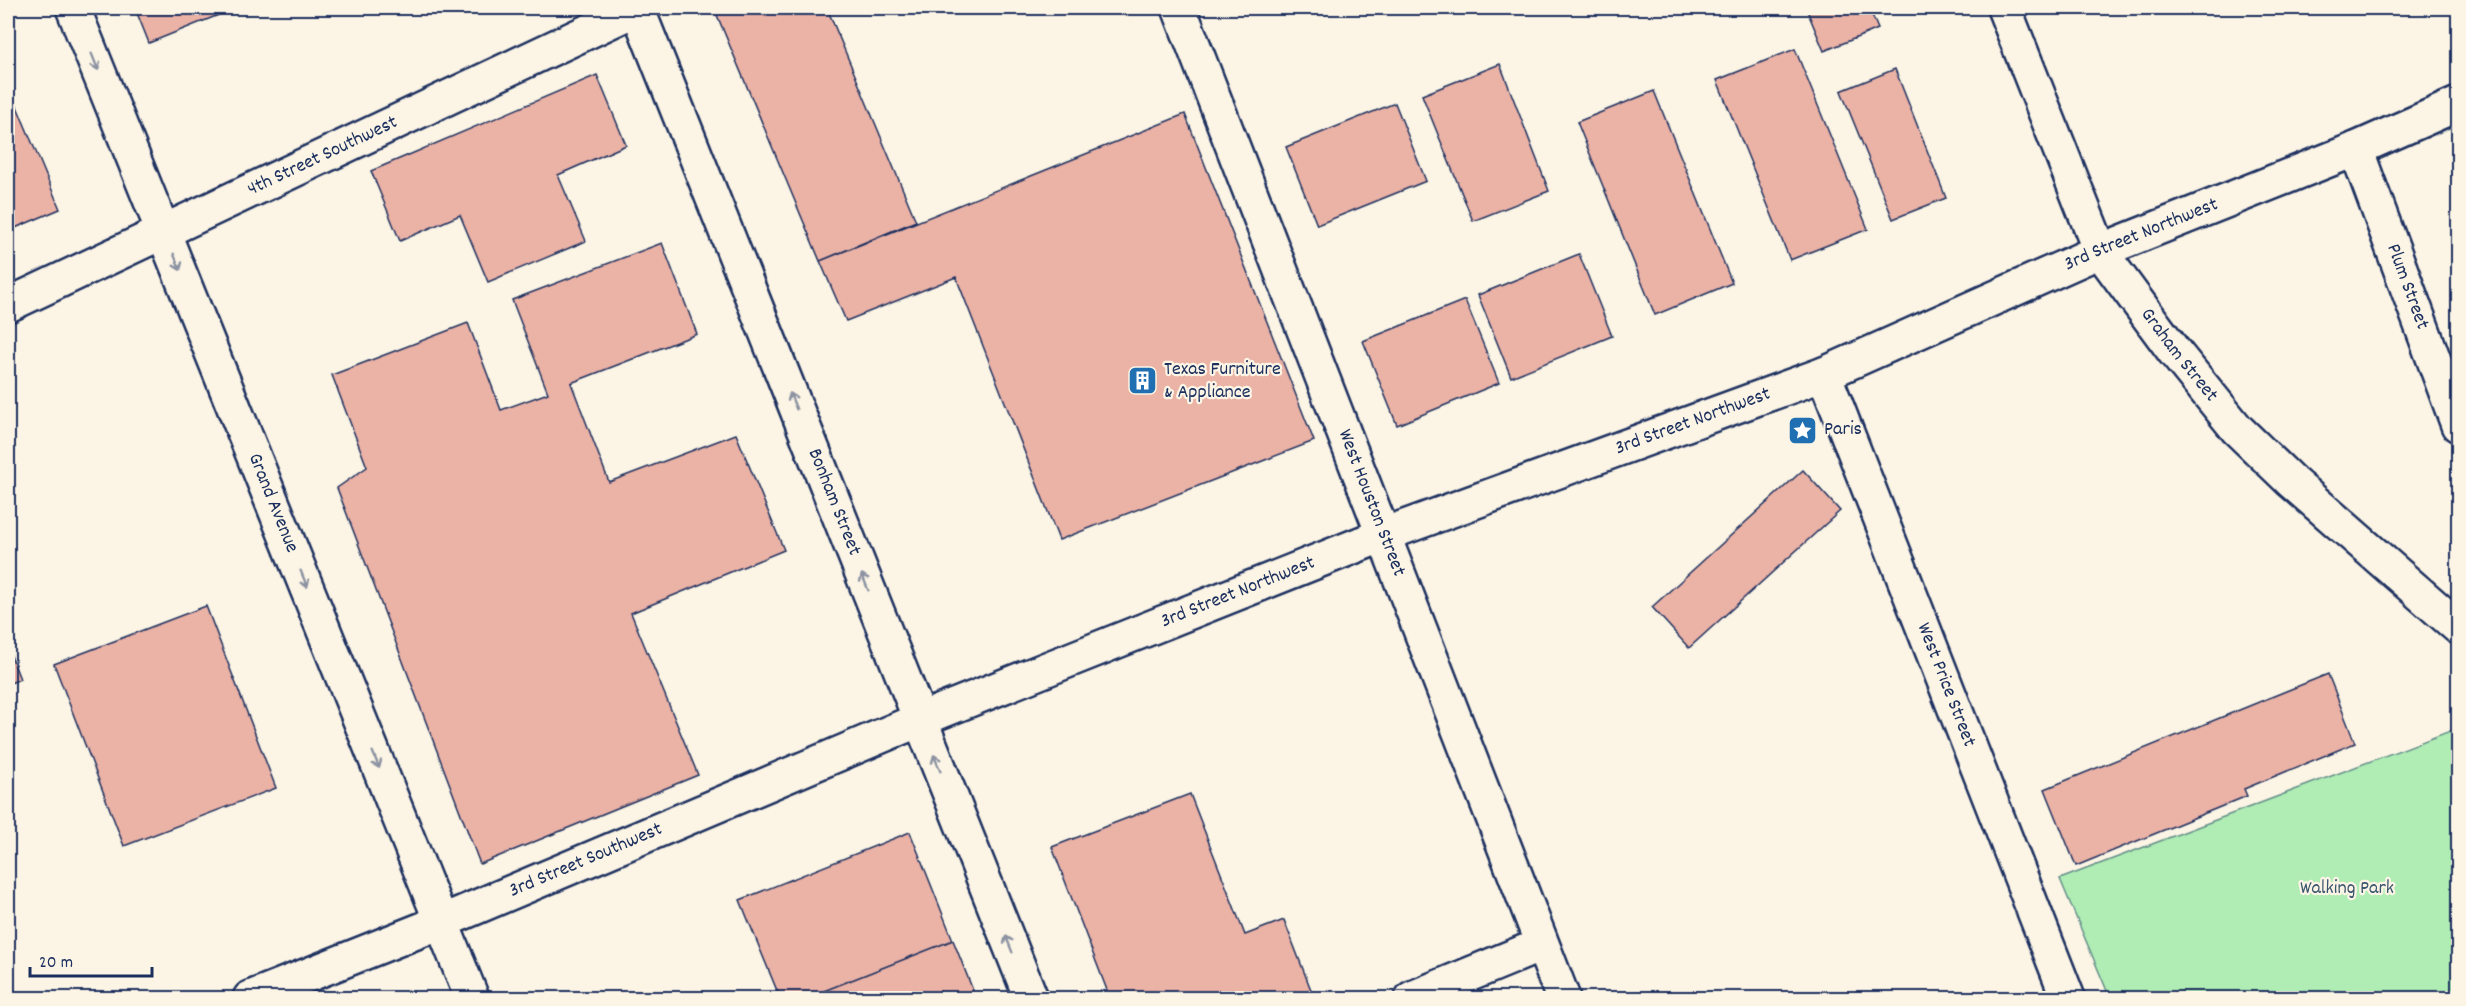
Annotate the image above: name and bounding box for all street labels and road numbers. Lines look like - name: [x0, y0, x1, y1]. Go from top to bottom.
- street label: 4th Street Southwest: [243, 109, 403, 204]
- street label: 3rd Street Northwest: [2060, 191, 2222, 279]
- street label: Plum Street: [2378, 240, 2436, 334]
- street label: Graham Street: [2133, 303, 2224, 409]
- street label: 3rd Street Northwest: [1611, 381, 1775, 463]
- street label: West Houston Street: [1330, 425, 1412, 581]
- street label: Bonham Street: [800, 445, 868, 560]
- street label: Grand Avenue: [240, 449, 305, 557]
- street label: 3rd Street Northwest: [1157, 549, 1319, 636]
- street label: West Price Street: [1909, 619, 1983, 751]
- street label: 3rd Street Southwest: [505, 816, 667, 906]

